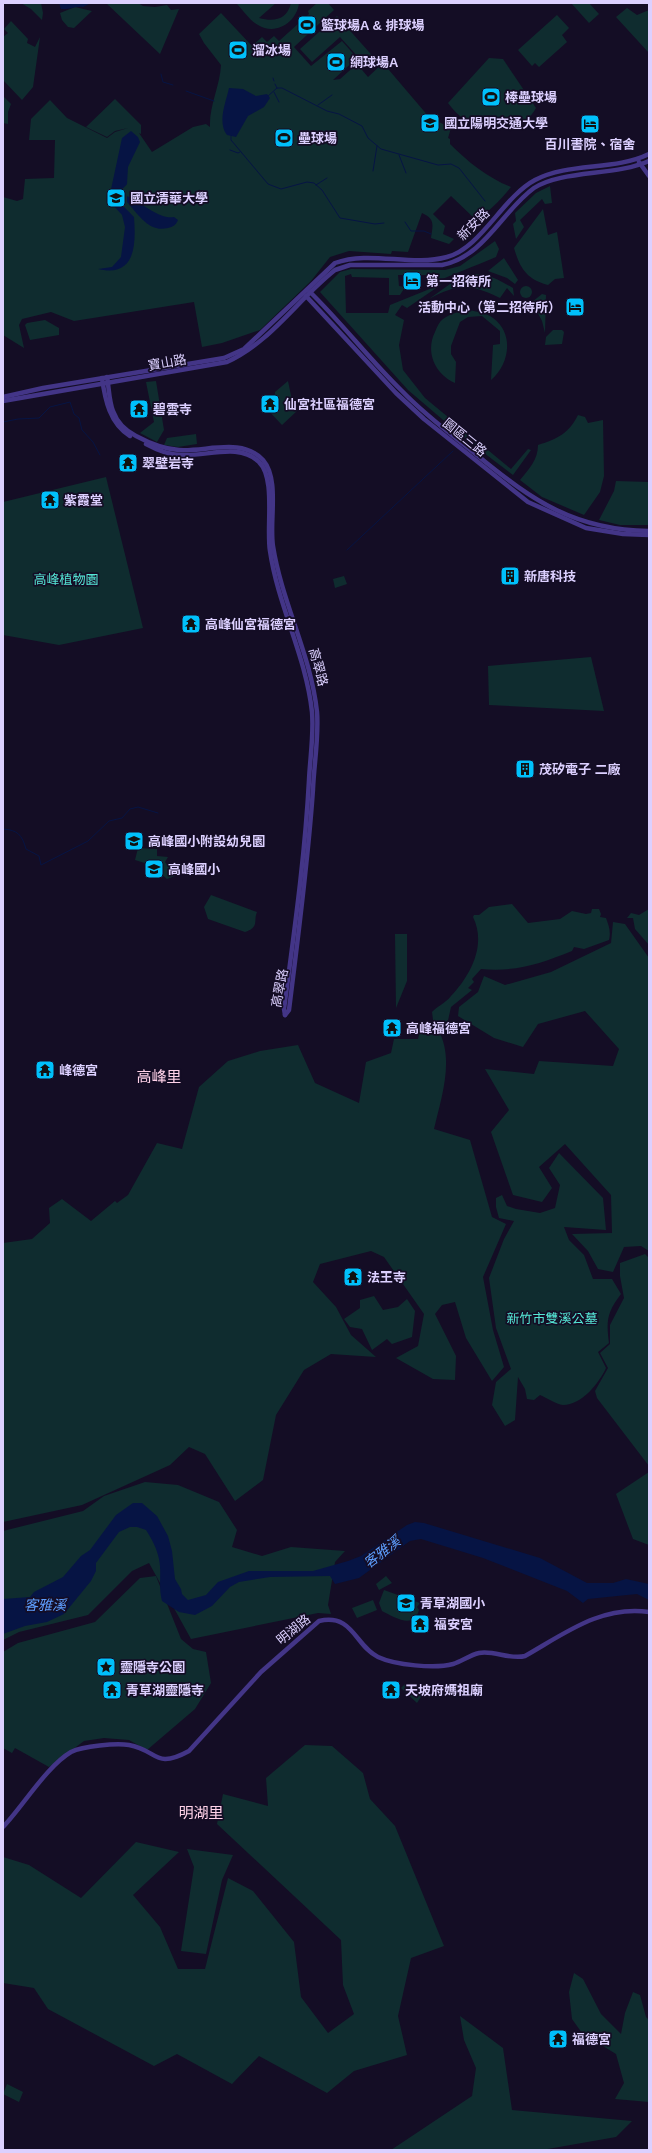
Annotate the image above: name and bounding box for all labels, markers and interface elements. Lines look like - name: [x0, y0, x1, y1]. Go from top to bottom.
- sports icon: 籃球場A & 排球場: [296, 14, 318, 36]
- place label: 籃球場A & 排球場: [321, 18, 425, 33]
- sports icon: 溜冰場: [227, 39, 249, 61]
- place label: 溜冰場: [252, 43, 291, 58]
- sports icon: 網球場A: [325, 51, 347, 73]
- place label: 網球場A: [350, 55, 399, 70]
- sports icon: 棒壘球場: [480, 86, 502, 108]
- place label: 棒壘球場: [505, 90, 557, 105]
- school or university icon: 國立陽明交通大學: [419, 112, 441, 134]
- hotel icon: 百川書院、宿舍: [579, 113, 601, 135]
- place label: 國立陽明交通大學: [444, 116, 548, 131]
- sports icon: 壘球場: [273, 127, 295, 149]
- place label: 壘球場: [298, 131, 337, 146]
- place label: 百川書院、宿舍: [544, 137, 636, 152]
- school or university icon: 國立清華大學: [105, 187, 127, 209]
- place label: 國立清華大學: [130, 191, 208, 206]
- street label: 新安路: [454, 205, 492, 243]
- hotel icon: 第一招待所: [401, 270, 423, 292]
- place label: 第一招待所: [426, 274, 491, 289]
- hotel icon: 活動中心（第二招待所）: [564, 296, 586, 318]
- place label: 活動中心（第二招待所）: [418, 300, 561, 315]
- street label: 寶山路: [147, 352, 188, 373]
- temple icon: 仙宮社區福德宮: [259, 393, 281, 415]
- place label: 仙宮社區福德宮: [284, 397, 375, 412]
- temple icon: 碧雲寺: [128, 398, 150, 420]
- place label: 碧雲寺: [153, 402, 192, 417]
- street label: 園區三路: [440, 415, 490, 460]
- temple icon: 翠壁岩寺: [117, 452, 139, 474]
- place label: 翠壁岩寺: [142, 456, 194, 471]
- temple icon: 紫霞堂: [39, 489, 61, 511]
- place label: 紫霞堂: [64, 493, 103, 508]
- building icon: 新唐科技: [499, 565, 521, 587]
- place label: 新唐科技: [524, 569, 576, 584]
- park label: 高峰植物園: [33, 572, 99, 587]
- temple icon: 高峰仙宮福德宮: [180, 613, 202, 635]
- place label: 高峰仙宮福德宮: [205, 617, 296, 632]
- street label: 高翠路: [306, 646, 331, 688]
- building icon: 茂矽電子 二廠: [514, 758, 536, 780]
- place label: 茂矽電子 二廠: [539, 762, 621, 777]
- school or university icon: 高峰國小附設幼兒園: [123, 830, 145, 852]
- place label: 高峰國小附設幼兒園: [148, 834, 265, 849]
- school or university icon: 高峰國小: [143, 858, 165, 880]
- place label: 高峰國小: [168, 862, 221, 877]
- street label: 高翠路: [268, 968, 291, 1009]
- temple icon: 高峰福德宮: [381, 1017, 403, 1039]
- place label: 高峰福德宮: [406, 1021, 471, 1036]
- temple icon: 峰德宮: [34, 1059, 56, 1081]
- place label: 峰德宮: [59, 1063, 98, 1078]
- district label: 高峰里: [136, 1068, 182, 1085]
- temple icon: 法王寺: [342, 1266, 364, 1288]
- place label: 法王寺: [367, 1270, 406, 1285]
- park label: 新竹市雙溪公墓: [506, 1311, 598, 1326]
- water label: 客雅溪: [361, 1532, 405, 1571]
- school or university icon: 青草湖國小: [395, 1592, 417, 1614]
- place label: 青草湖國小: [420, 1596, 486, 1611]
- water label: 客雅溪: [24, 1597, 68, 1613]
- street label: 明湖路: [273, 1611, 313, 1647]
- temple icon: 福安宮: [409, 1613, 431, 1635]
- place label: 福安宮: [434, 1617, 473, 1632]
- place icon: 靈隱寺公園: [95, 1656, 117, 1678]
- place label: 靈隱寺公園: [120, 1660, 185, 1675]
- temple icon: 青草湖靈隱寺: [101, 1679, 123, 1701]
- temple icon: 天坡府媽祖廟: [380, 1679, 402, 1701]
- place label: 青草湖靈隱寺: [126, 1683, 204, 1698]
- place label: 天坡府媽祖廟: [405, 1683, 483, 1698]
- district label: 明湖里: [178, 1804, 224, 1821]
- temple icon: 福德宮: [547, 2028, 569, 2050]
- place label: 福德宮: [572, 2032, 611, 2047]

